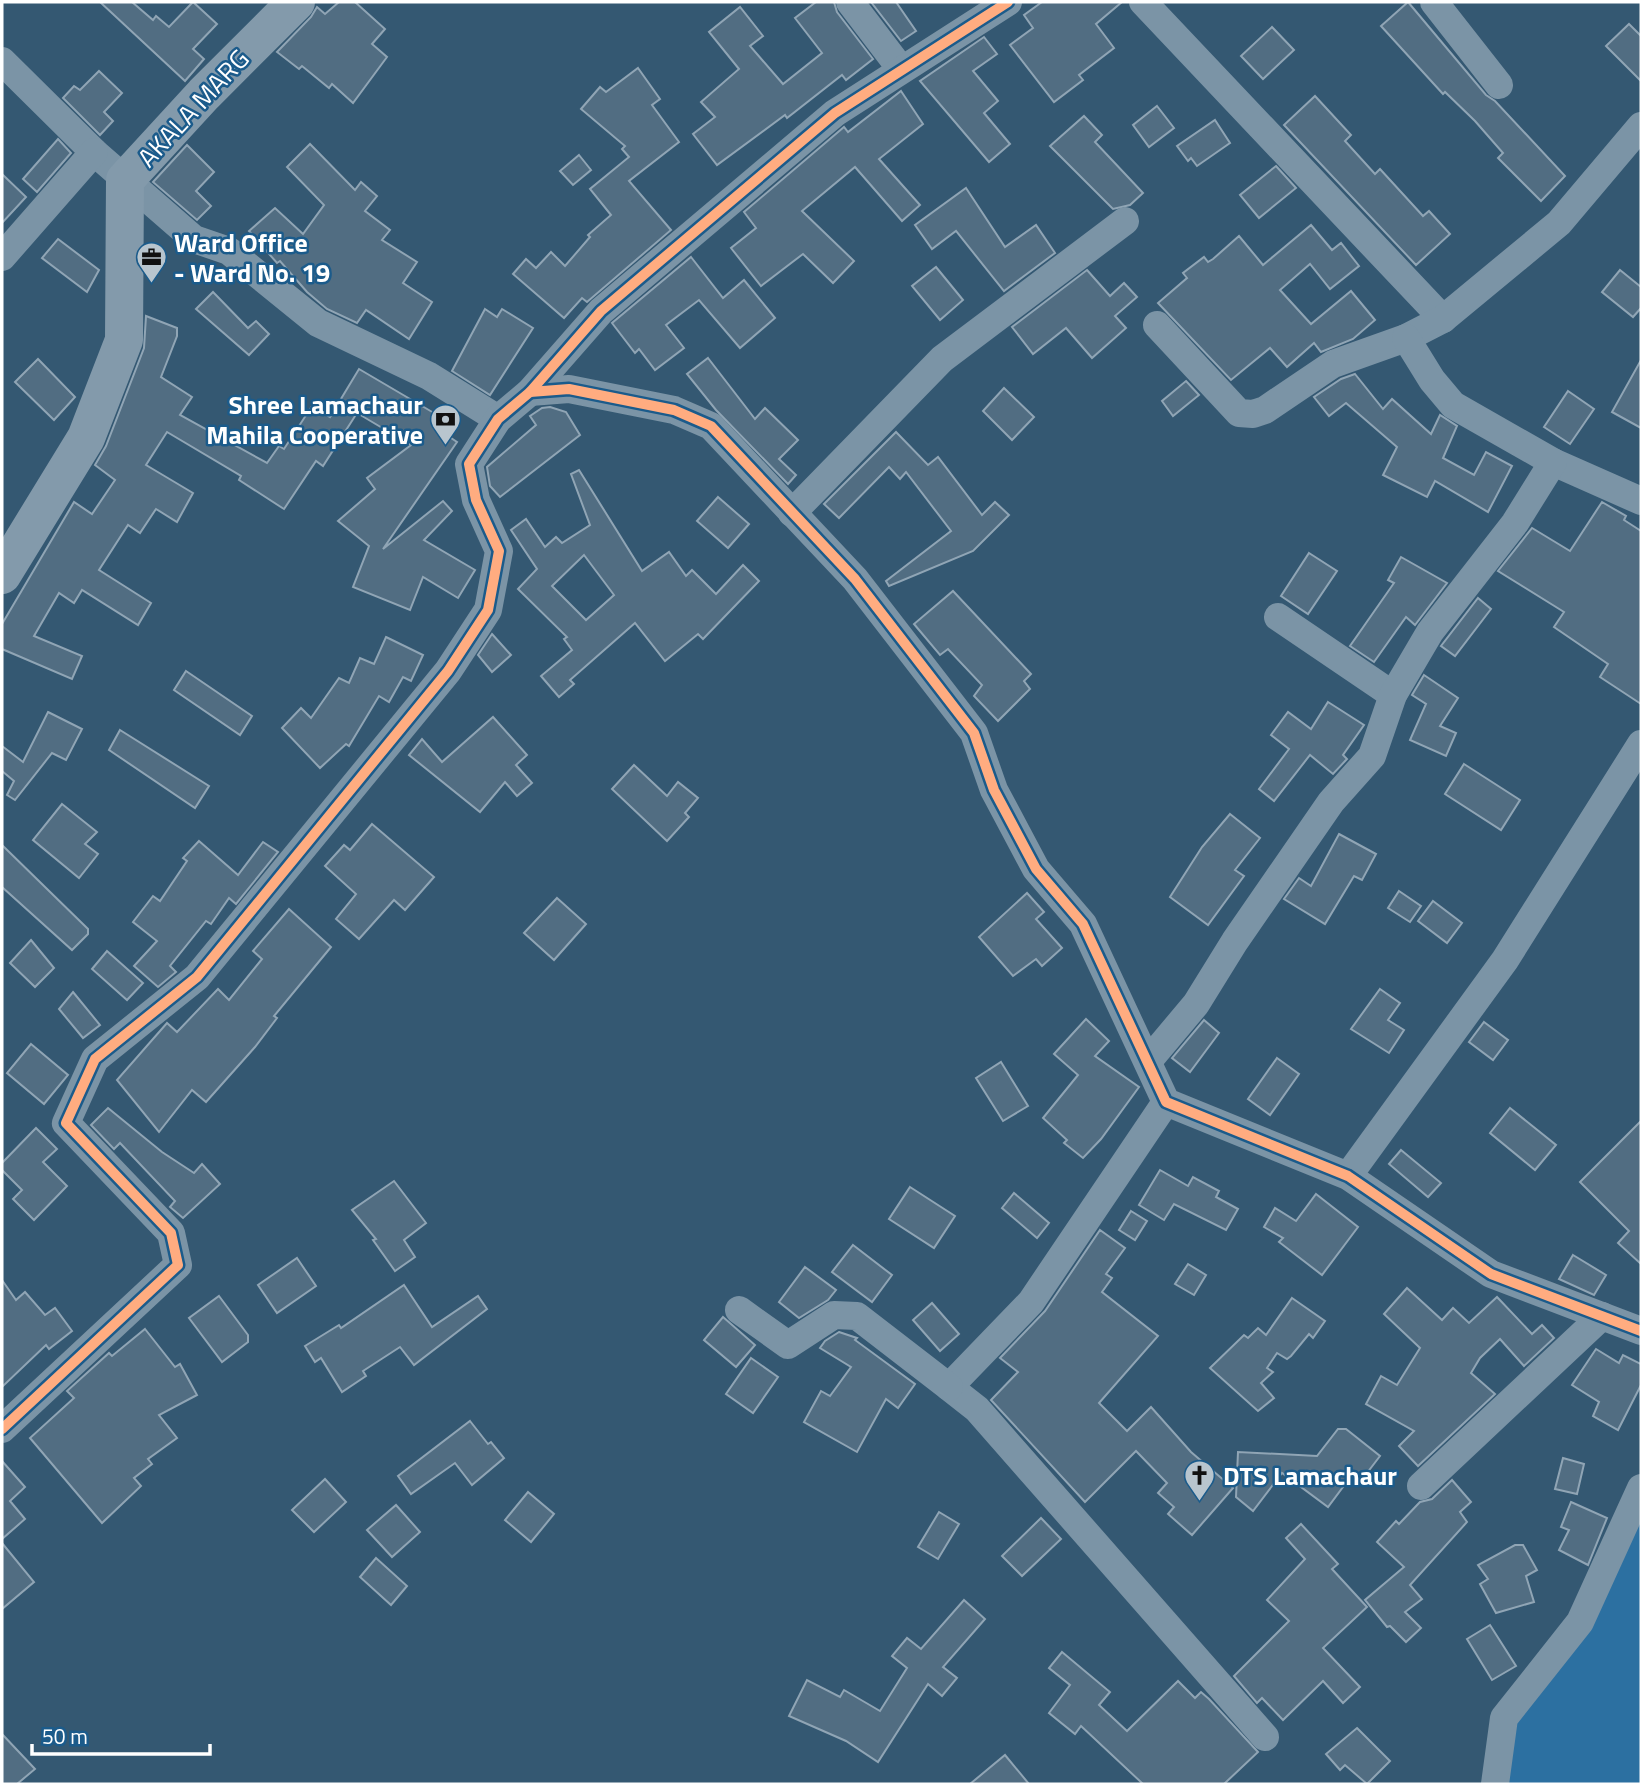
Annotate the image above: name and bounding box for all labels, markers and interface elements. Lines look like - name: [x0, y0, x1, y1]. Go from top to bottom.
- street label: AKALA MARG: [128, 40, 258, 176]
- place label: Ward Office - Ward No. 19: [174, 223, 330, 292]
- office icon: Ward Office - Ward No. 19: [134, 240, 168, 284]
- place label: Shree Lamachaur Mahila Cooperative: [206, 385, 423, 454]
- bank icon: Shree Lamachaur Mahila Cooperative: [429, 402, 463, 446]
- place label: DTS Lamachaur: [1223, 1456, 1397, 1495]
- church icon: DTS Lamachaur: [1183, 1458, 1217, 1502]
- scale bar: [32, 1712, 210, 1756]
- text: 50 m: [42, 1720, 88, 1752]

